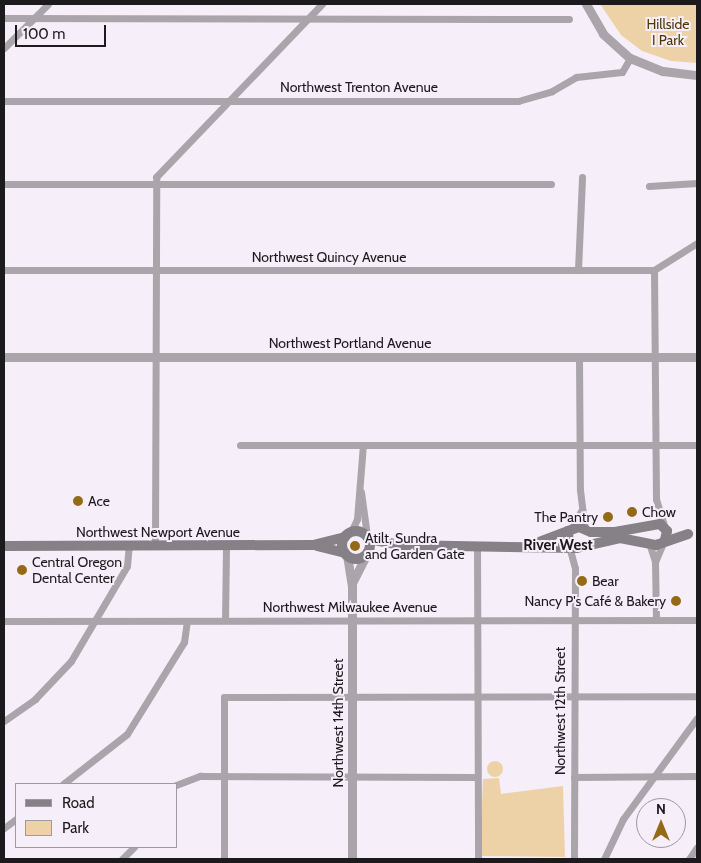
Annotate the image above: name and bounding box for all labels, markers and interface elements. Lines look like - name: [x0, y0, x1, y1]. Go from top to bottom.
- scale bar: [18, 15, 109, 47]
- park label: Hillside I Park: [646, 16, 690, 48]
- text: 100 m: [23, 25, 65, 43]
- street label: Northwest Trenton Avenue: [280, 79, 438, 95]
- street label: Northwest Quincy Avenue: [252, 249, 406, 265]
- street label: Northwest Portland Avenue: [269, 335, 431, 351]
- place label: Ace: [88, 493, 110, 509]
- marker: Ace: [72, 495, 84, 507]
- place label: Chow: [642, 504, 676, 520]
- marker: Chow: [626, 506, 638, 518]
- place label: The Pantry: [534, 509, 598, 525]
- marker: The Pantry: [602, 511, 614, 523]
- street label: Northwest Newport Avenue: [76, 524, 240, 540]
- place label: Atilt, Sundra and Garden Gate: [365, 530, 465, 562]
- district label: River West: [523, 537, 593, 555]
- marker: Atilt, Sundra and Garden Gate: [349, 540, 361, 552]
- place label: Central Oregon Dental Center: [32, 554, 122, 586]
- marker: Central Oregon Dental Center: [16, 564, 28, 576]
- place label: Bear: [592, 573, 619, 589]
- marker: Bear: [576, 575, 588, 587]
- place label: Nancy P's Café & Bakery: [524, 593, 666, 609]
- marker: Nancy P's Café & Bakery: [670, 595, 682, 607]
- street label: Northwest Milwaukee Avenue: [263, 599, 437, 615]
- street label: Northwest 12th Street: [552, 647, 568, 775]
- street label: Northwest 14th Street: [330, 659, 346, 787]
- legend: [15, 783, 178, 848]
- text: Road: [62, 794, 95, 812]
- north arrow: [636, 798, 686, 848]
- text: N: [656, 800, 666, 818]
- text: Park: [62, 819, 89, 837]

